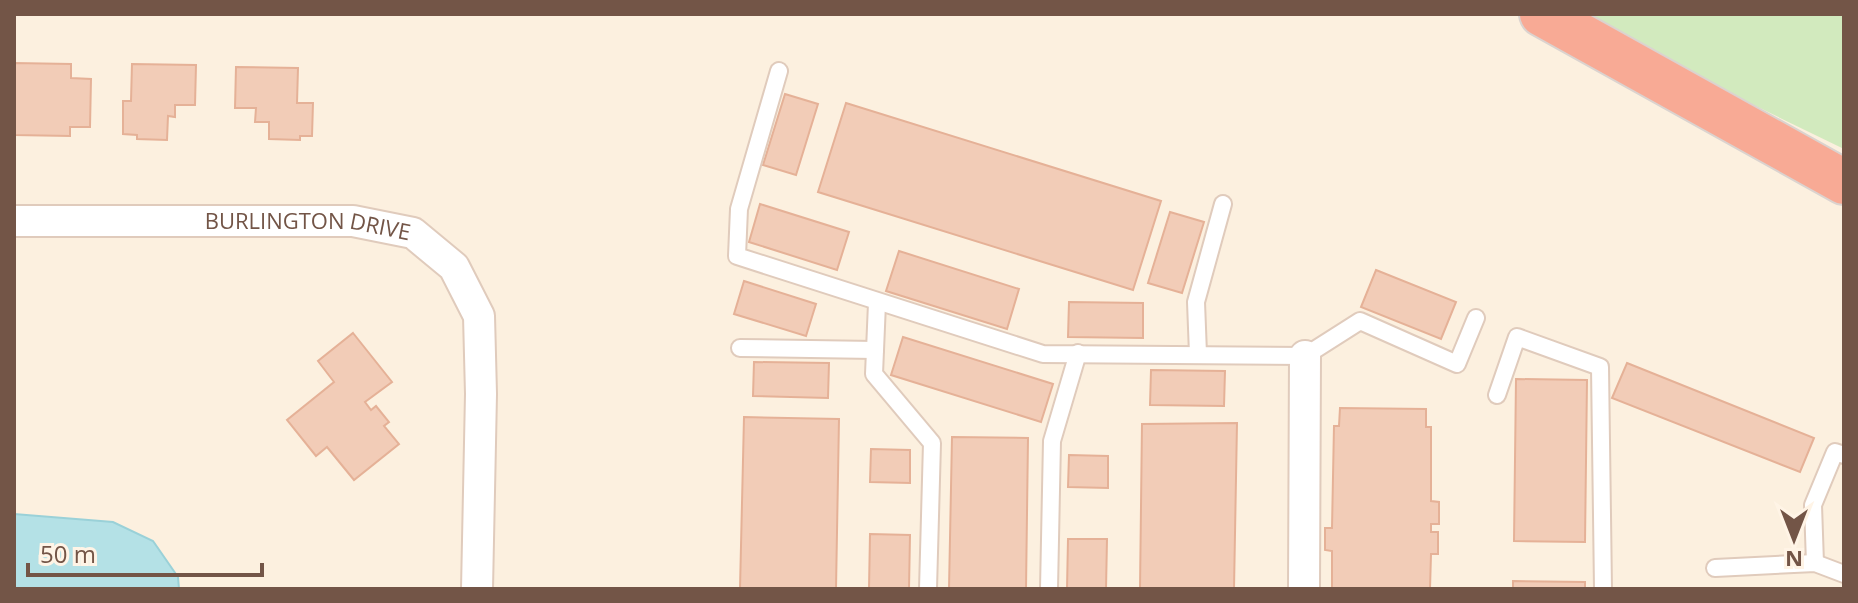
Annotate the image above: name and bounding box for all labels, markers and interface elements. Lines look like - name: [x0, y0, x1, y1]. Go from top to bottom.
- street label: BURLINGTON DRIVE: [205, 205, 413, 246]
- north arrow: [1754, 499, 1834, 579]
- scale bar: [28, 527, 262, 577]
- text: 50 m: [40, 537, 96, 570]
- text: N: [1785, 545, 1803, 575]

